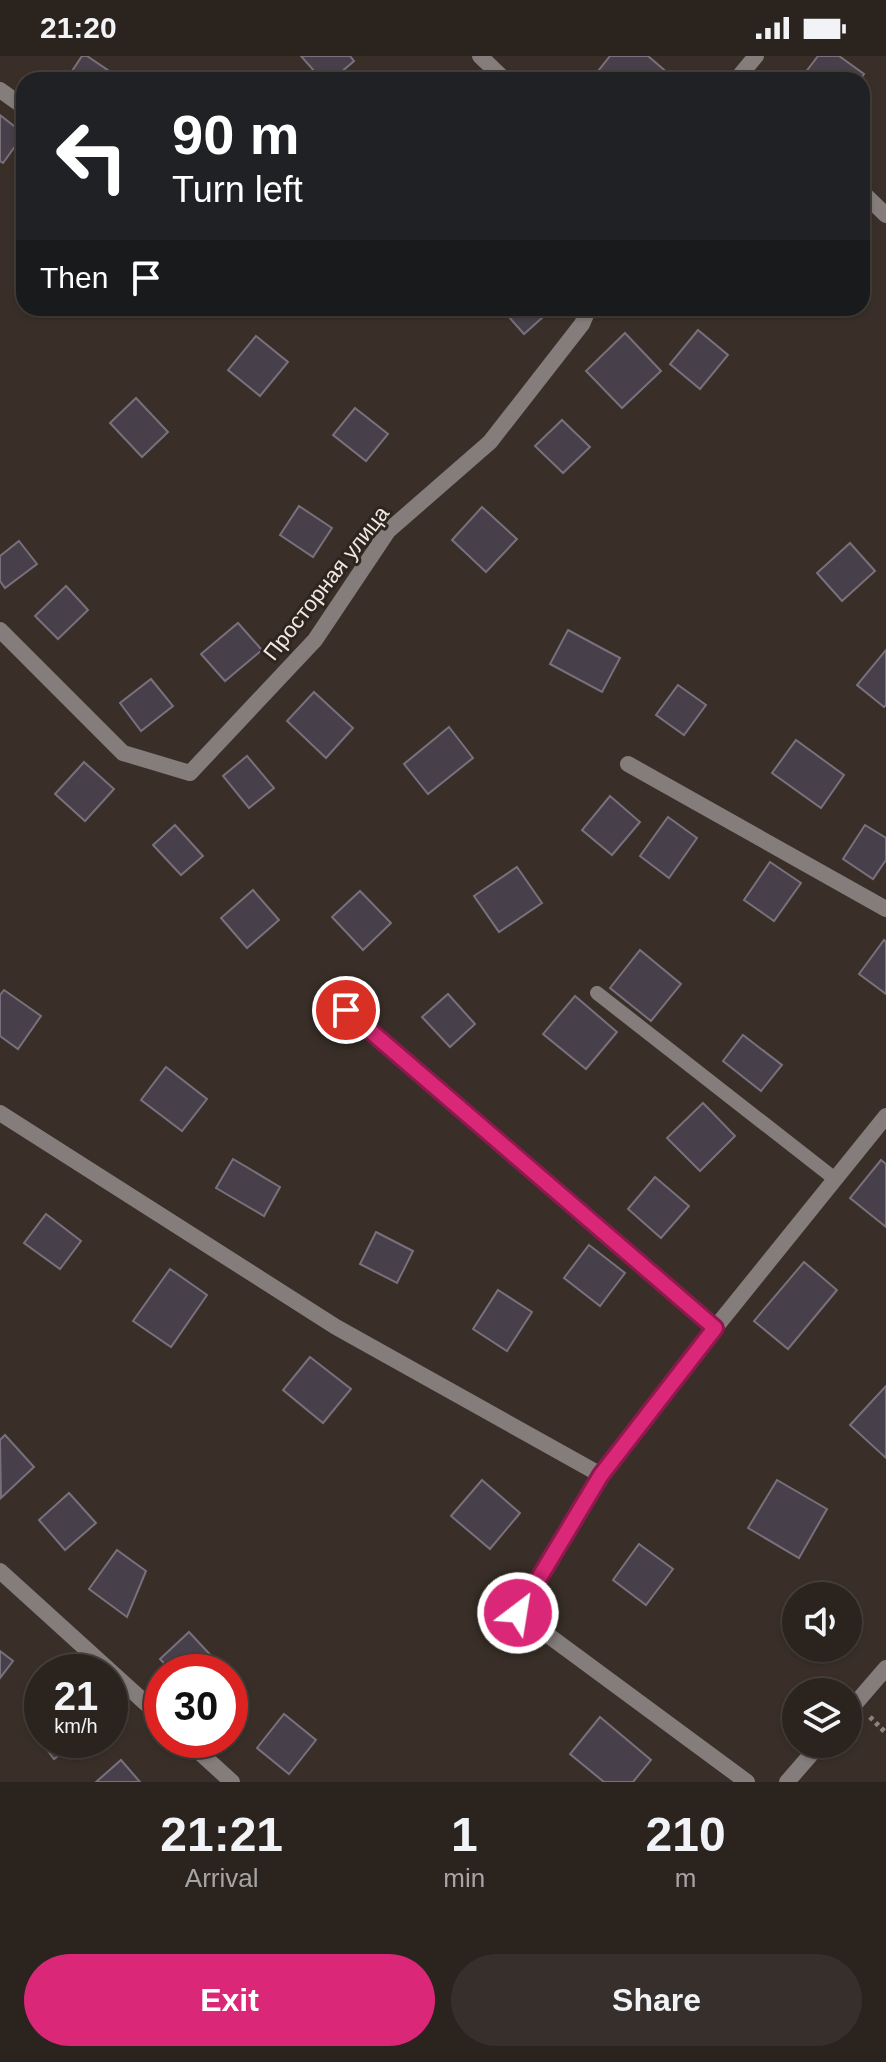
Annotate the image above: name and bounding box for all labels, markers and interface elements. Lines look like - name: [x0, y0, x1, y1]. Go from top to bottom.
- text: 21:20: [40, 11, 117, 44]
- text: 90 m: [172, 103, 300, 166]
- icon: left: [40, 104, 144, 208]
- text: Turn left: [172, 169, 303, 210]
- icon: arrive: [124, 256, 168, 300]
- text: Then: [40, 261, 108, 294]
- street label: Просторная улица: [258, 500, 394, 665]
- pin: [312, 976, 380, 1044]
- icon: arrive: [324, 988, 368, 1032]
- position arrow: [476, 1571, 560, 1655]
- map controls: [782, 1582, 862, 1758]
- button: sound: [782, 1582, 862, 1662]
- speed limit sign: 30: [144, 1654, 248, 1758]
- text: 21: [54, 1674, 98, 1718]
- button: layers: [782, 1678, 862, 1758]
- text: km/h: [54, 1715, 98, 1737]
- text: 21:21: [160, 1808, 283, 1861]
- text: 1: [451, 1808, 478, 1861]
- text: 210: [646, 1808, 726, 1861]
- text: Arrival: [185, 1863, 259, 1893]
- text: min: [443, 1863, 485, 1893]
- text: m: [675, 1863, 696, 1893]
- button: Exit: [24, 1954, 435, 2046]
- button: Share: [451, 1954, 862, 2046]

